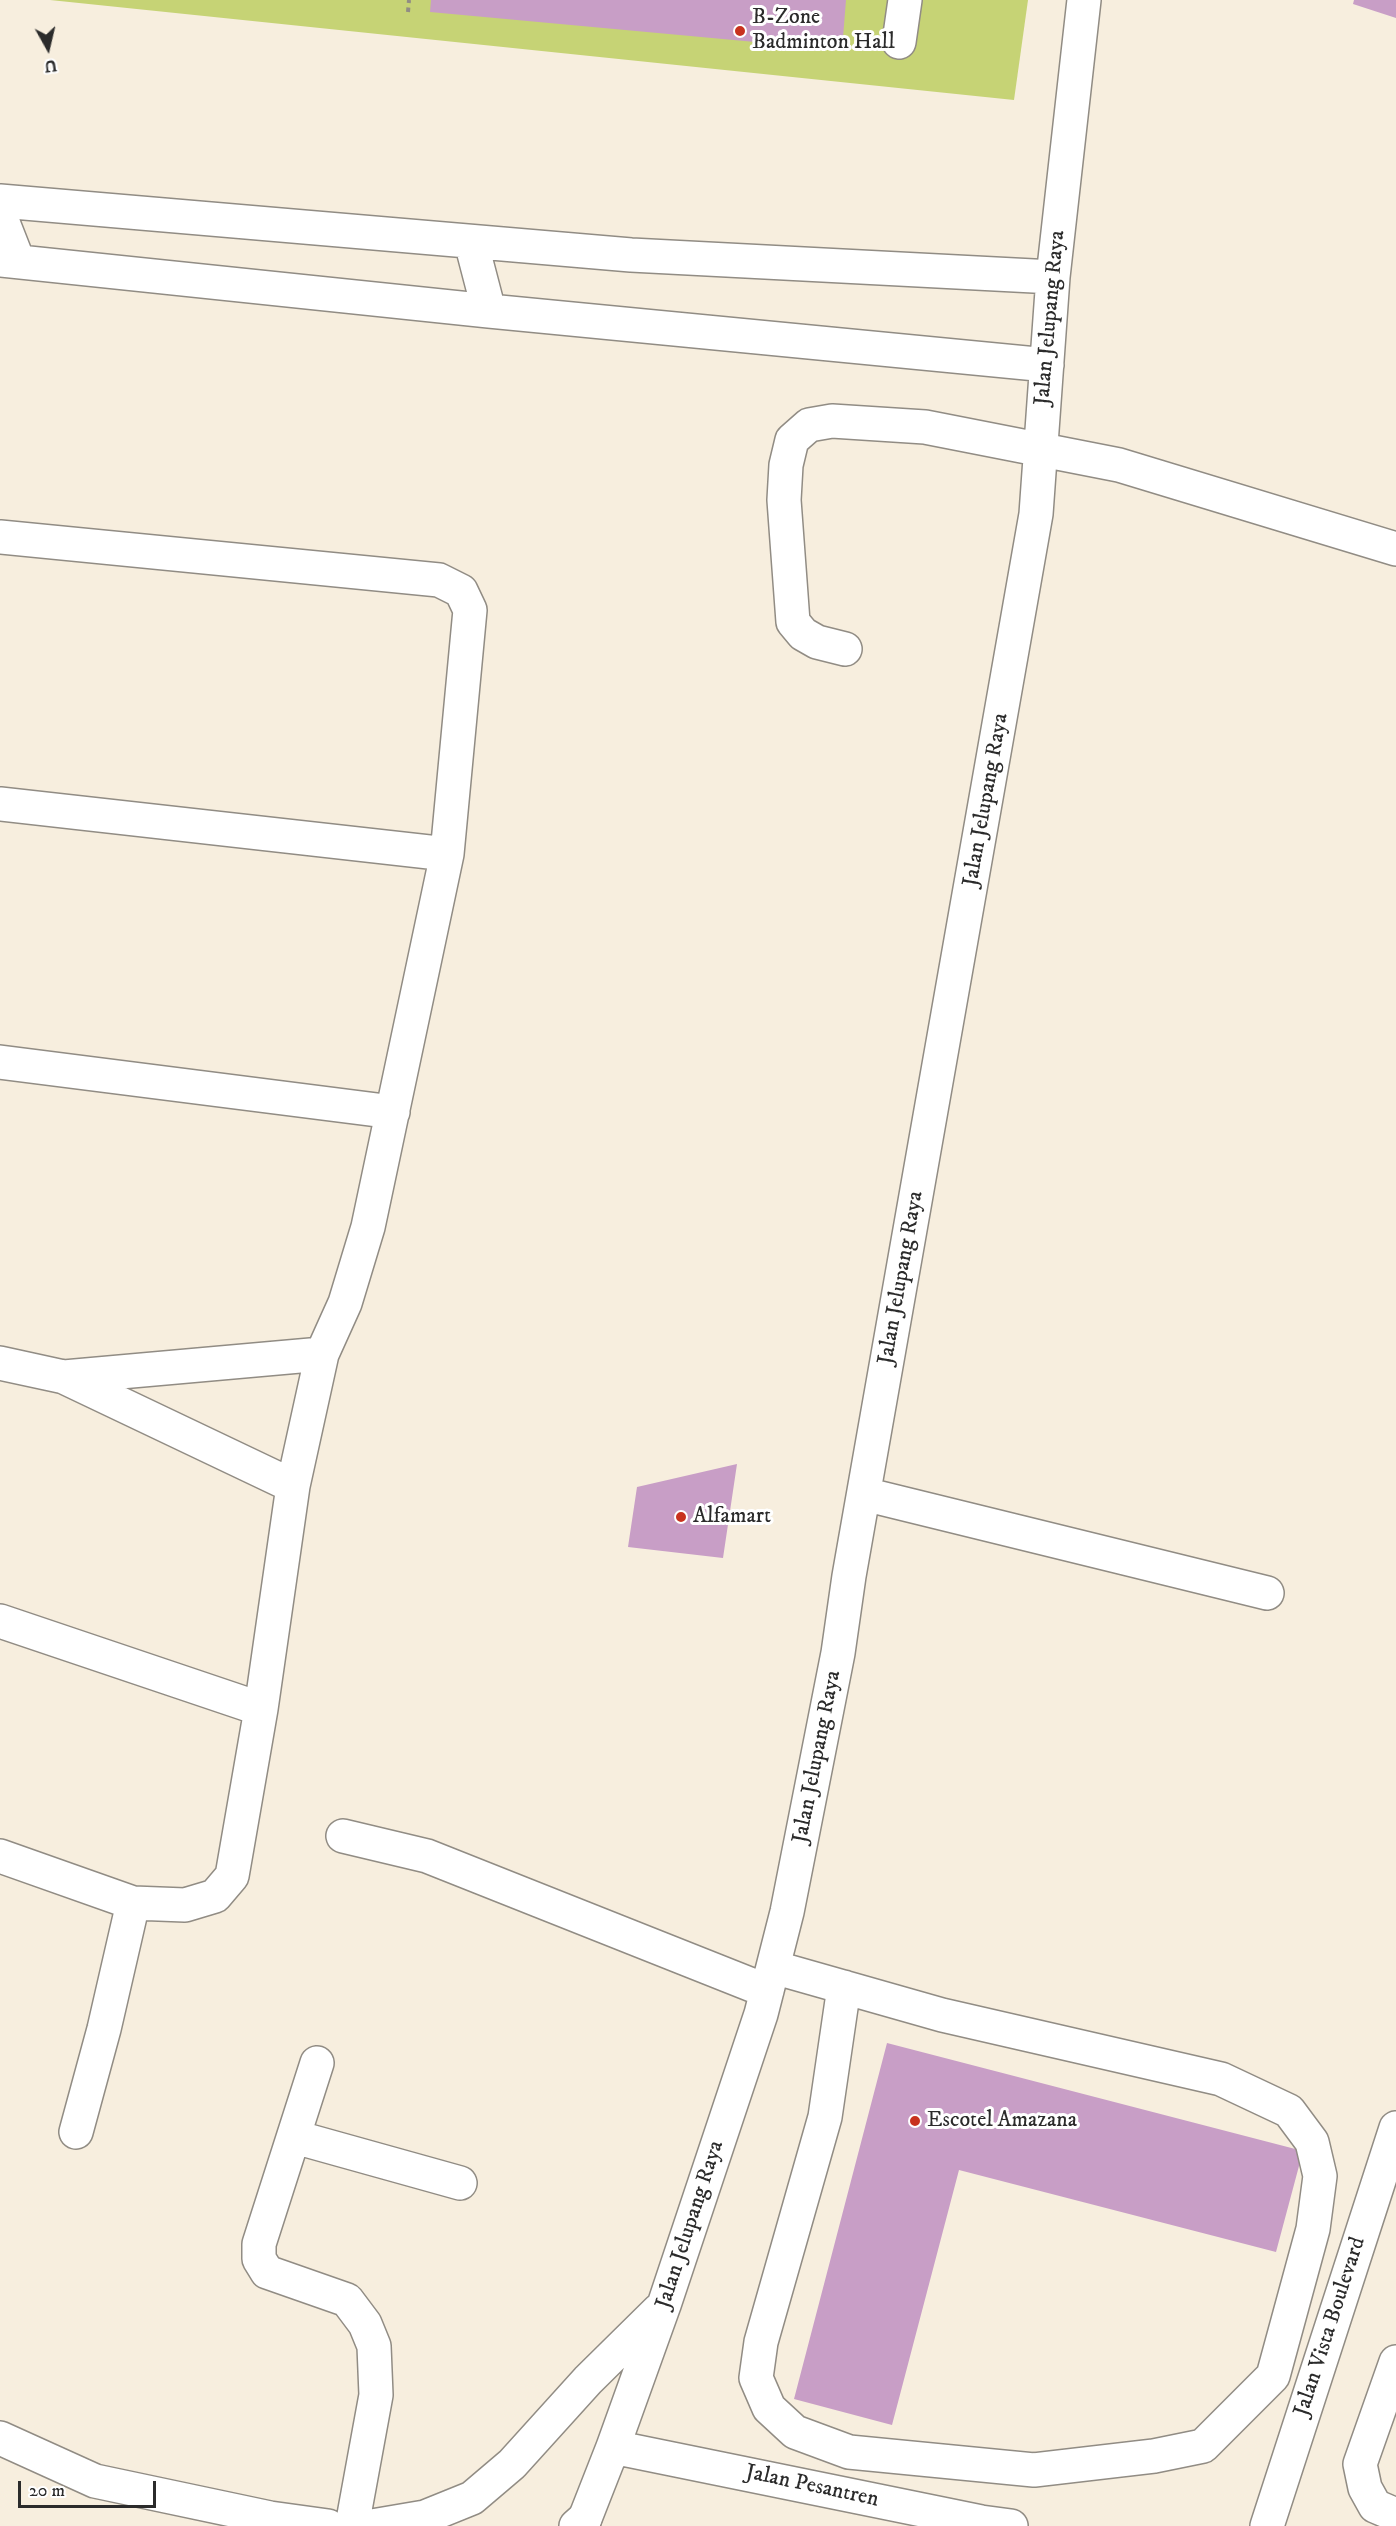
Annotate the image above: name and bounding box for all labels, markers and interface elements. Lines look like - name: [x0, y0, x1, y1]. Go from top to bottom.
- place label: B-Zone Badminton Hall: [752, 5, 895, 56]
- north arrow: [18, 18, 78, 78]
- marker: B-Zone Badminton Hall: [733, 24, 747, 38]
- text: U: [43, 55, 58, 77]
- street label: Jalan Jelupang Raya: [1030, 229, 1072, 407]
- street label: Jalan Jelupang Raya: [959, 711, 1015, 889]
- street label: Jalan Jelupang Raya: [874, 1189, 930, 1367]
- place label: Alfamart: [693, 1504, 771, 1530]
- marker: Alfamart: [674, 1510, 688, 1524]
- street label: Jalan Jelupang Raya: [788, 1668, 848, 1846]
- place label: Escotel Amazana: [927, 2108, 1077, 2134]
- marker: Escotel Amazana: [908, 2114, 922, 2128]
- street label: Jalan Jelupang Raya: [651, 2138, 731, 2312]
- street label: Jalan Vista Boulevard: [1290, 2234, 1372, 2420]
- street label: Jalan Pesantren: [743, 2460, 881, 2514]
- scale bar: [21, 2469, 159, 2507]
- text: 20 m: [29, 2480, 65, 2502]

